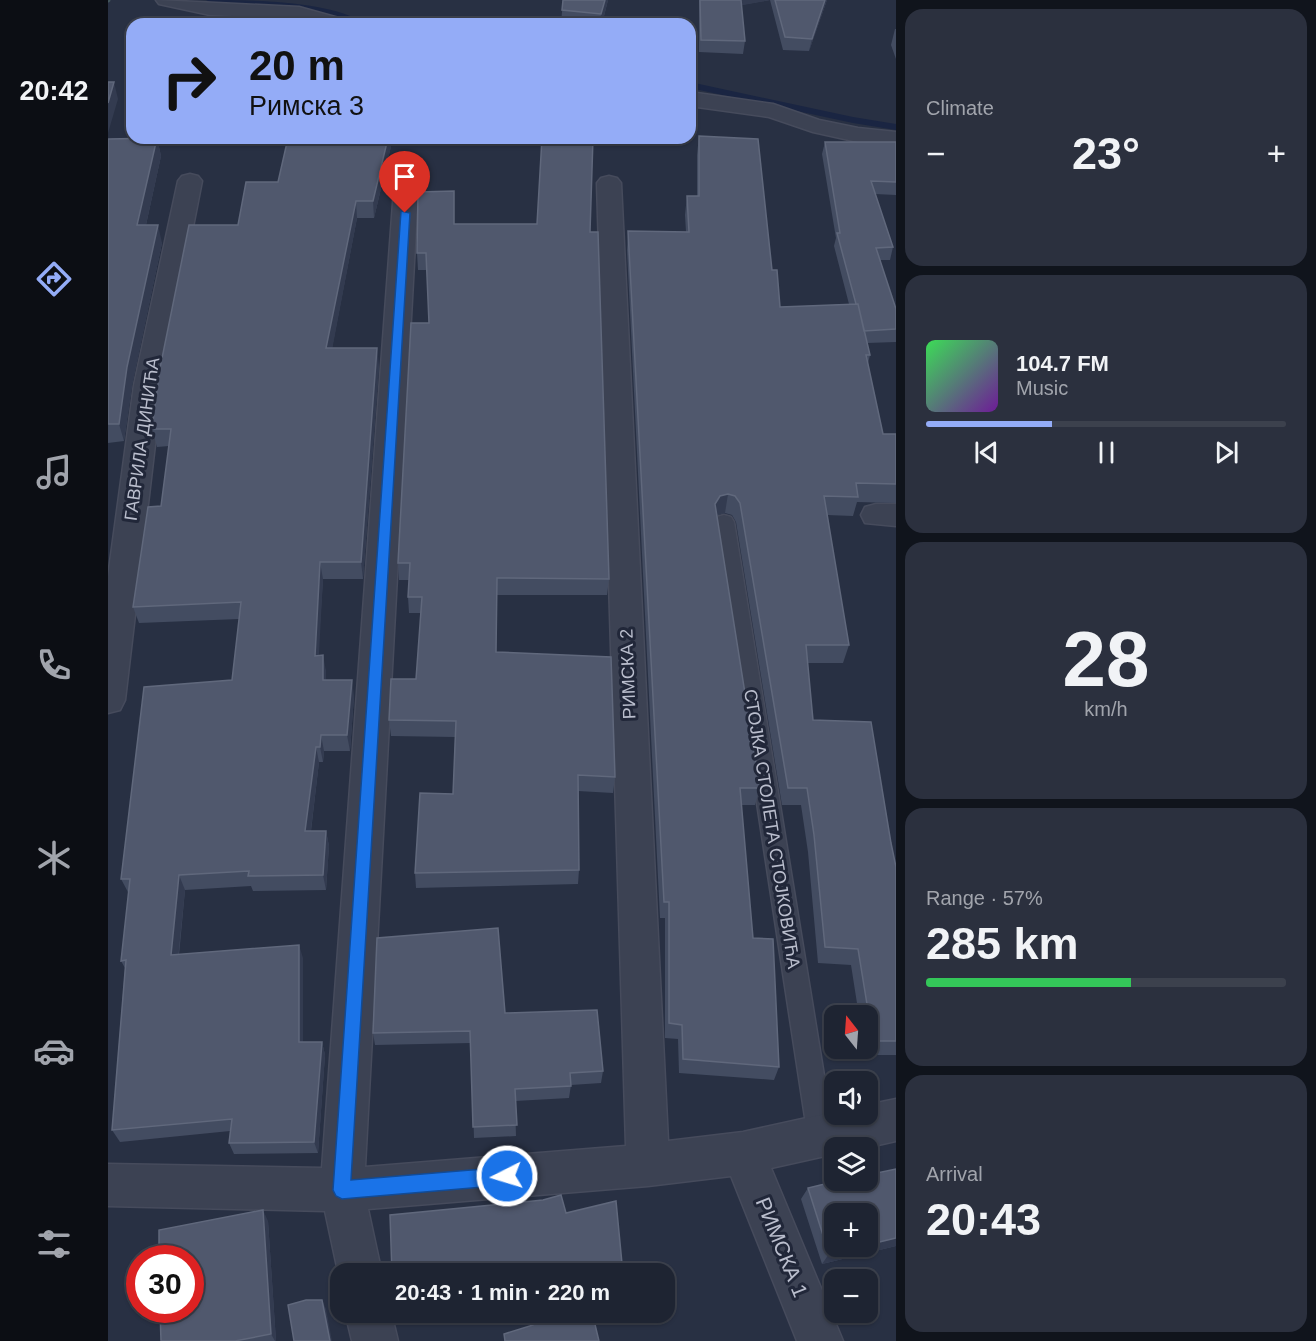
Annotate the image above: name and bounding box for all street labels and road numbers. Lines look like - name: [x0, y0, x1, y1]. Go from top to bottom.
- street label: ГАВРИЛА ДИНИЋА: [121, 356, 163, 522]
- street label: РИМСКА 2: [616, 628, 640, 720]
- street label: СТОЈКА СТОЛЕТА СТОЈКОВИЋА: [740, 688, 804, 970]
- street label: РИМСКА 1: [752, 1194, 812, 1300]

